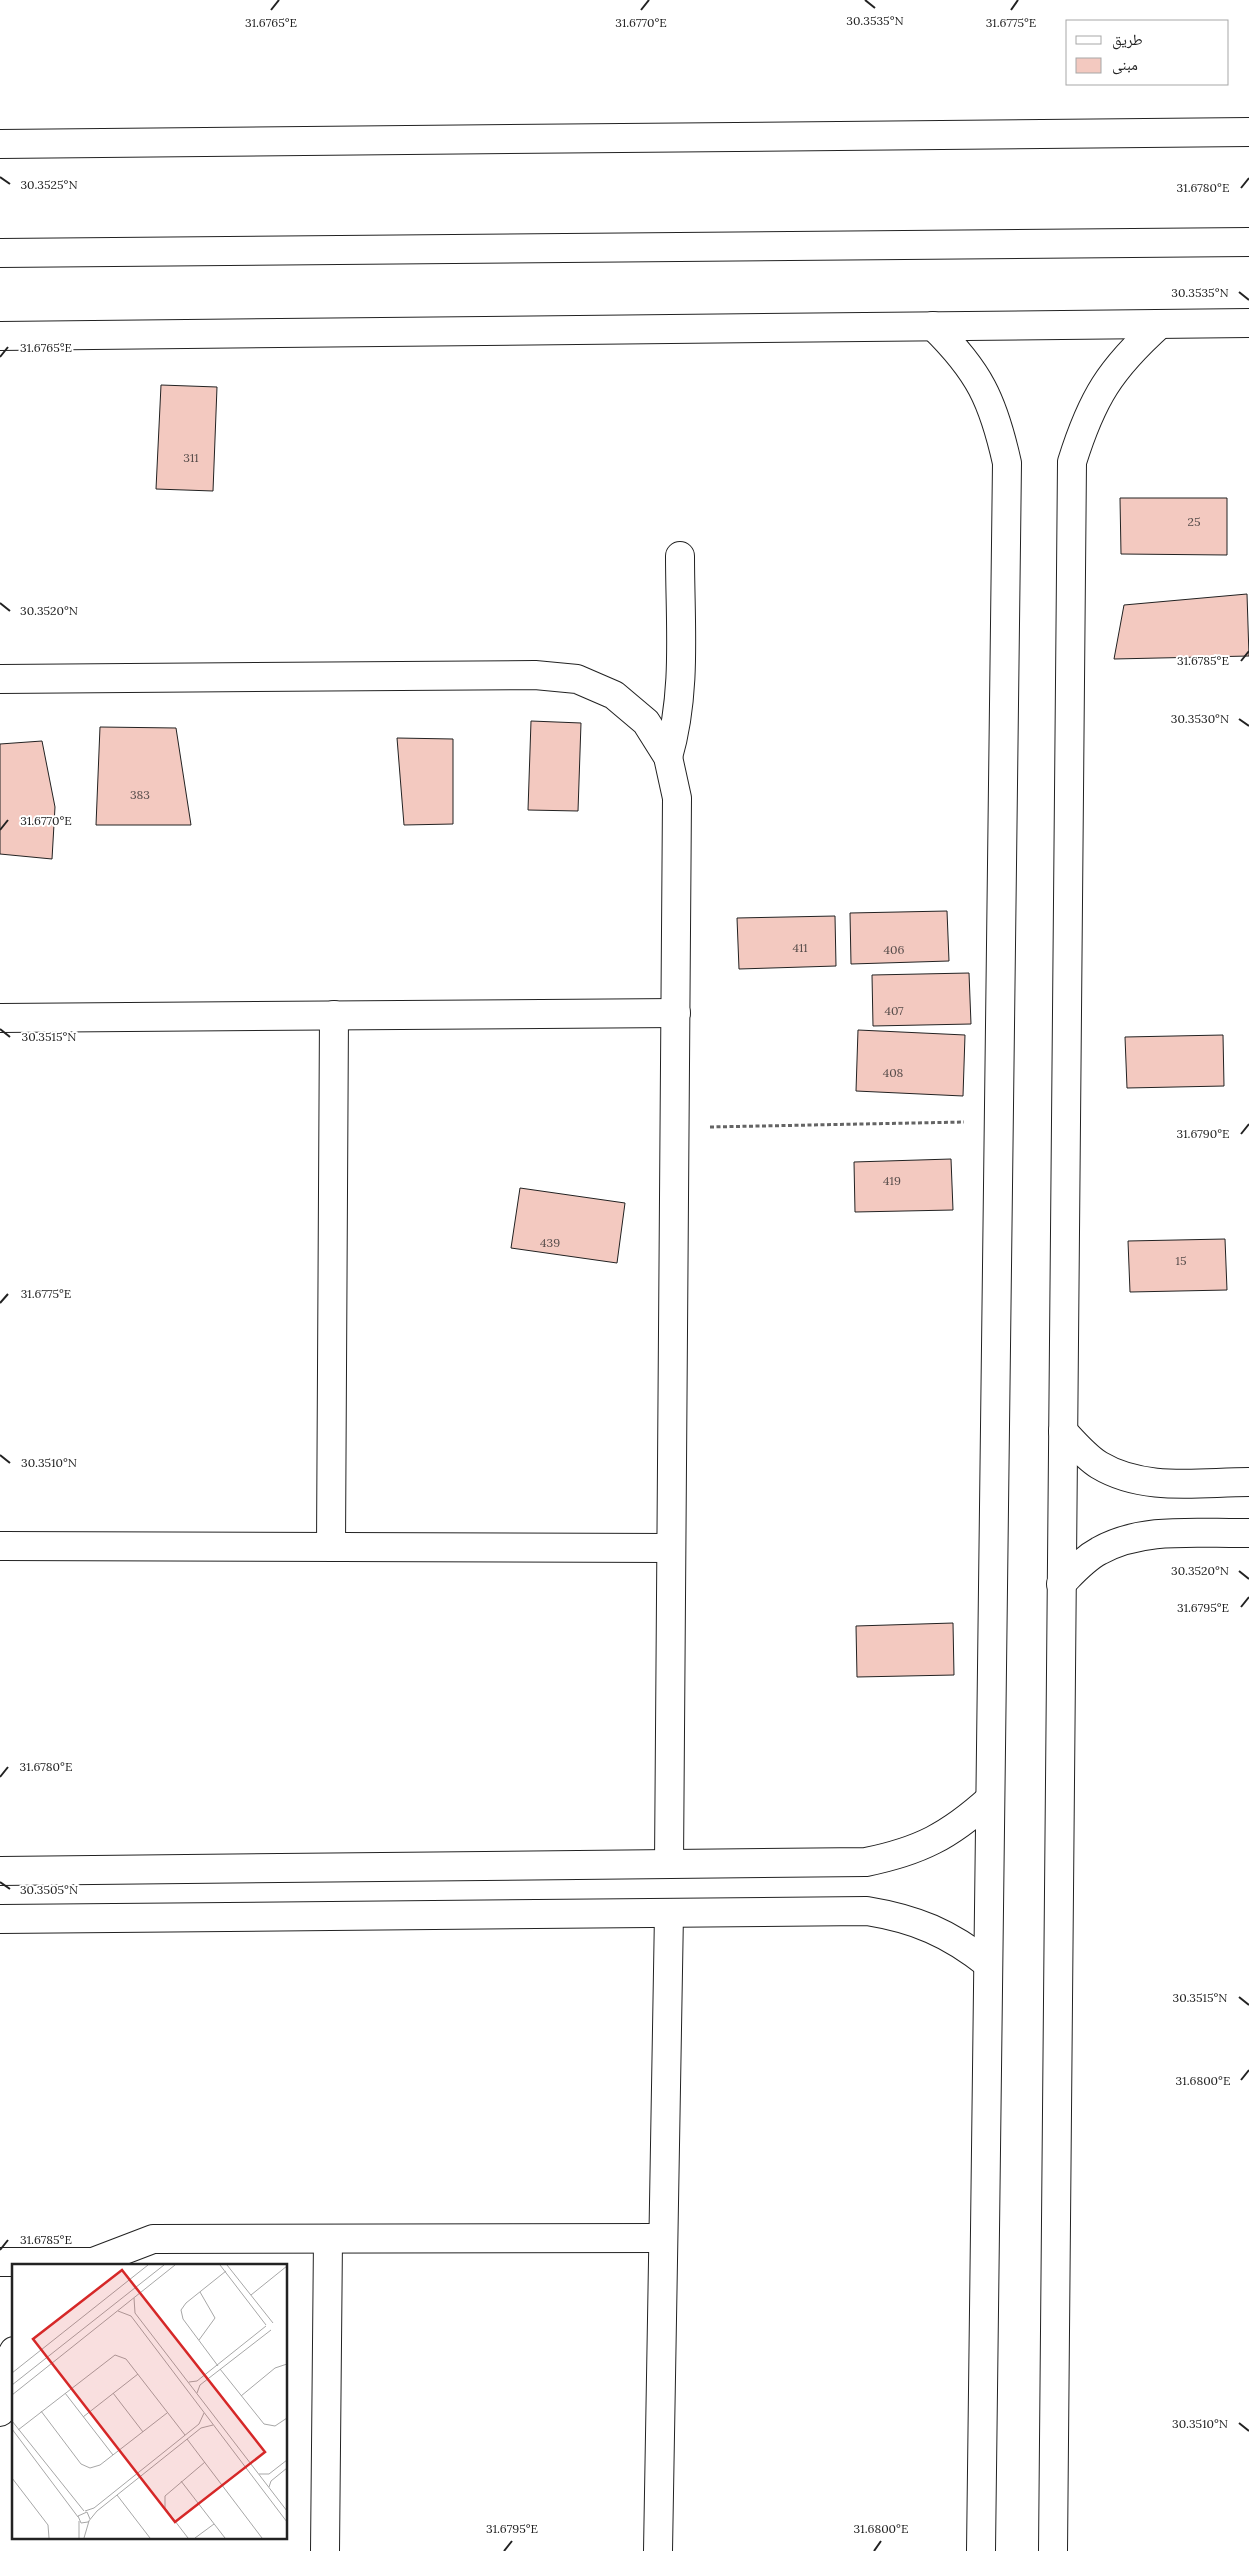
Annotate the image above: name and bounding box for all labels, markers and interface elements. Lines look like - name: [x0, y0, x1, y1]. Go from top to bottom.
- text: 30.3535°N: [846, 13, 904, 28]
- text: 31.6765°E: [245, 15, 297, 30]
- text: 31.6770°E: [615, 15, 667, 30]
- text: 31.6775°E: [986, 15, 1036, 30]
- legend: [1066, 20, 1229, 85]
- text: طريق: [1112, 30, 1143, 50]
- text: مبنى: [1112, 55, 1138, 75]
- text: 30.3525°N: [20, 177, 78, 192]
- text: 31.6780°E: [1177, 180, 1229, 195]
- text: 30.3535°N: [1171, 285, 1229, 300]
- text: 31.6765°E: [20, 340, 72, 355]
- house number: 311: [183, 450, 199, 465]
- house number: 25: [1188, 514, 1200, 529]
- text: 30.3520°N: [20, 603, 78, 618]
- text: 31.6785°E: [1177, 653, 1229, 668]
- text: 30.3530°N: [1171, 711, 1229, 726]
- house number: 383: [130, 787, 150, 802]
- text: 31.6770°E: [20, 813, 72, 828]
- house number: 411: [792, 940, 808, 955]
- house number: 406: [884, 942, 905, 957]
- house number: 407: [884, 1003, 904, 1018]
- text: 30.3515°N: [21, 1029, 77, 1044]
- house number: 408: [883, 1065, 904, 1080]
- text: 31.6790°E: [1177, 1126, 1229, 1141]
- house number: 419: [883, 1173, 901, 1188]
- house number: 439: [540, 1235, 560, 1250]
- house number: 15: [1176, 1253, 1186, 1268]
- text: 31.6775°E: [21, 1286, 71, 1301]
- text: 30.3510°N: [21, 1455, 77, 1470]
- text: 30.3520°N: [1171, 1563, 1229, 1578]
- text: 31.6795°E: [1177, 1600, 1229, 1615]
- text: 31.6780°E: [20, 1759, 72, 1774]
- text: 30.3505°N: [20, 1882, 78, 1897]
- text: 30.3515°N: [1172, 1990, 1228, 2005]
- text: 31.6800°E: [1176, 2073, 1230, 2088]
- text: 31.6785°E: [20, 2232, 72, 2247]
- inset map: [12, 2264, 288, 2538]
- text: 30.3510°N: [1172, 2416, 1228, 2431]
- text: 31.6795°E: [486, 2521, 538, 2536]
- text: 31.6800°E: [854, 2521, 908, 2536]

